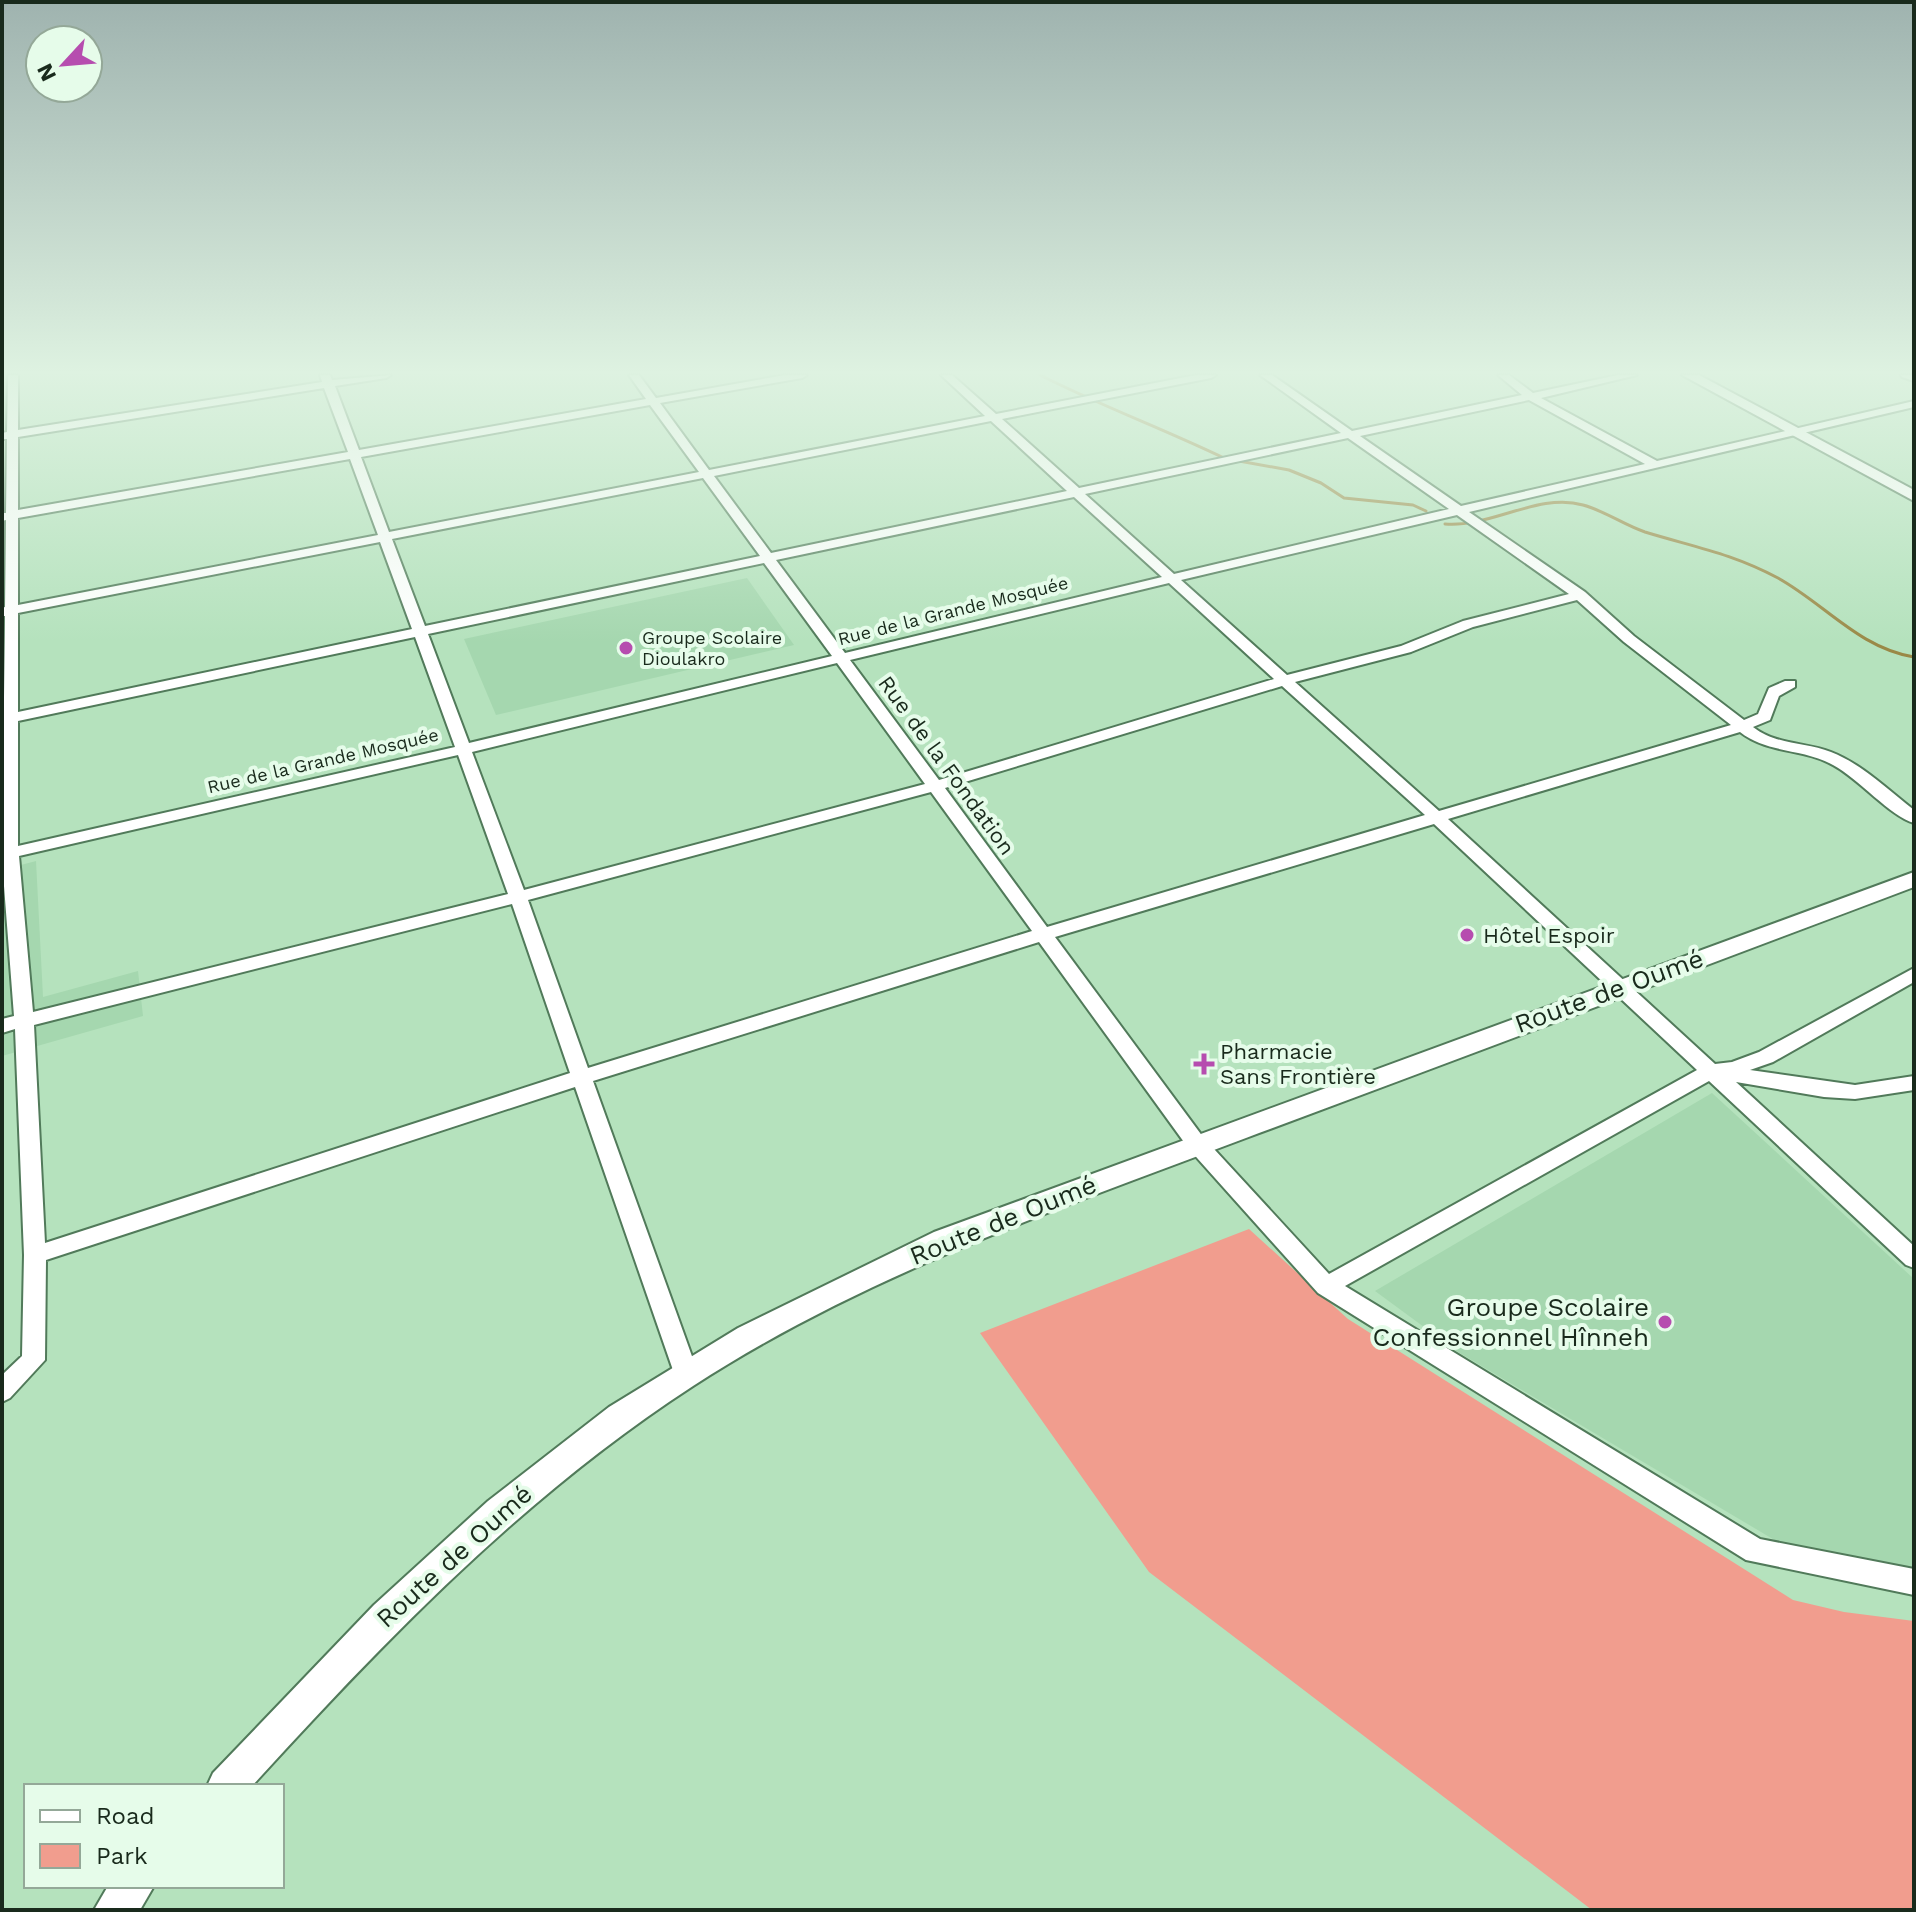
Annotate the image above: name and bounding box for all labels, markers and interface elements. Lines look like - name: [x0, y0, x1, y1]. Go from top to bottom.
- north arrow: [24, 24, 104, 104]
- text: N: [32, 60, 61, 85]
- street label: Rue de la Grande Mosquée: [836, 572, 1070, 649]
- place label: Groupe Scolaire Dioulakro: [642, 627, 782, 669]
- marker: Groupe Scolaire Dioulakro: [617, 639, 635, 657]
- street label: Rue de la Fondation: [873, 671, 1020, 860]
- street label: Rue de la Grande Mosquée: [205, 724, 441, 797]
- place label: Hôtel Espoir: [1483, 923, 1615, 948]
- marker: Hôtel Espoir: [1458, 926, 1476, 944]
- street label: Route de Oumé: [1511, 943, 1707, 1039]
- place label: Pharmacie Sans Frontière: [1220, 1039, 1376, 1089]
- marker: Pharmacie Sans Frontière: [1195, 1055, 1213, 1073]
- street label: Route de Oumé: [905, 1169, 1101, 1271]
- place label: Groupe Scolaire Confessionnel Hînneh: [1372, 1292, 1649, 1352]
- marker: Groupe Scolaire Confessionnel Hînneh: [1656, 1313, 1674, 1331]
- street label: Route de Oumé: [370, 1478, 538, 1634]
- legend: [24, 1784, 284, 1888]
- text: Road: [96, 1802, 155, 1830]
- text: Park: [96, 1842, 148, 1870]

